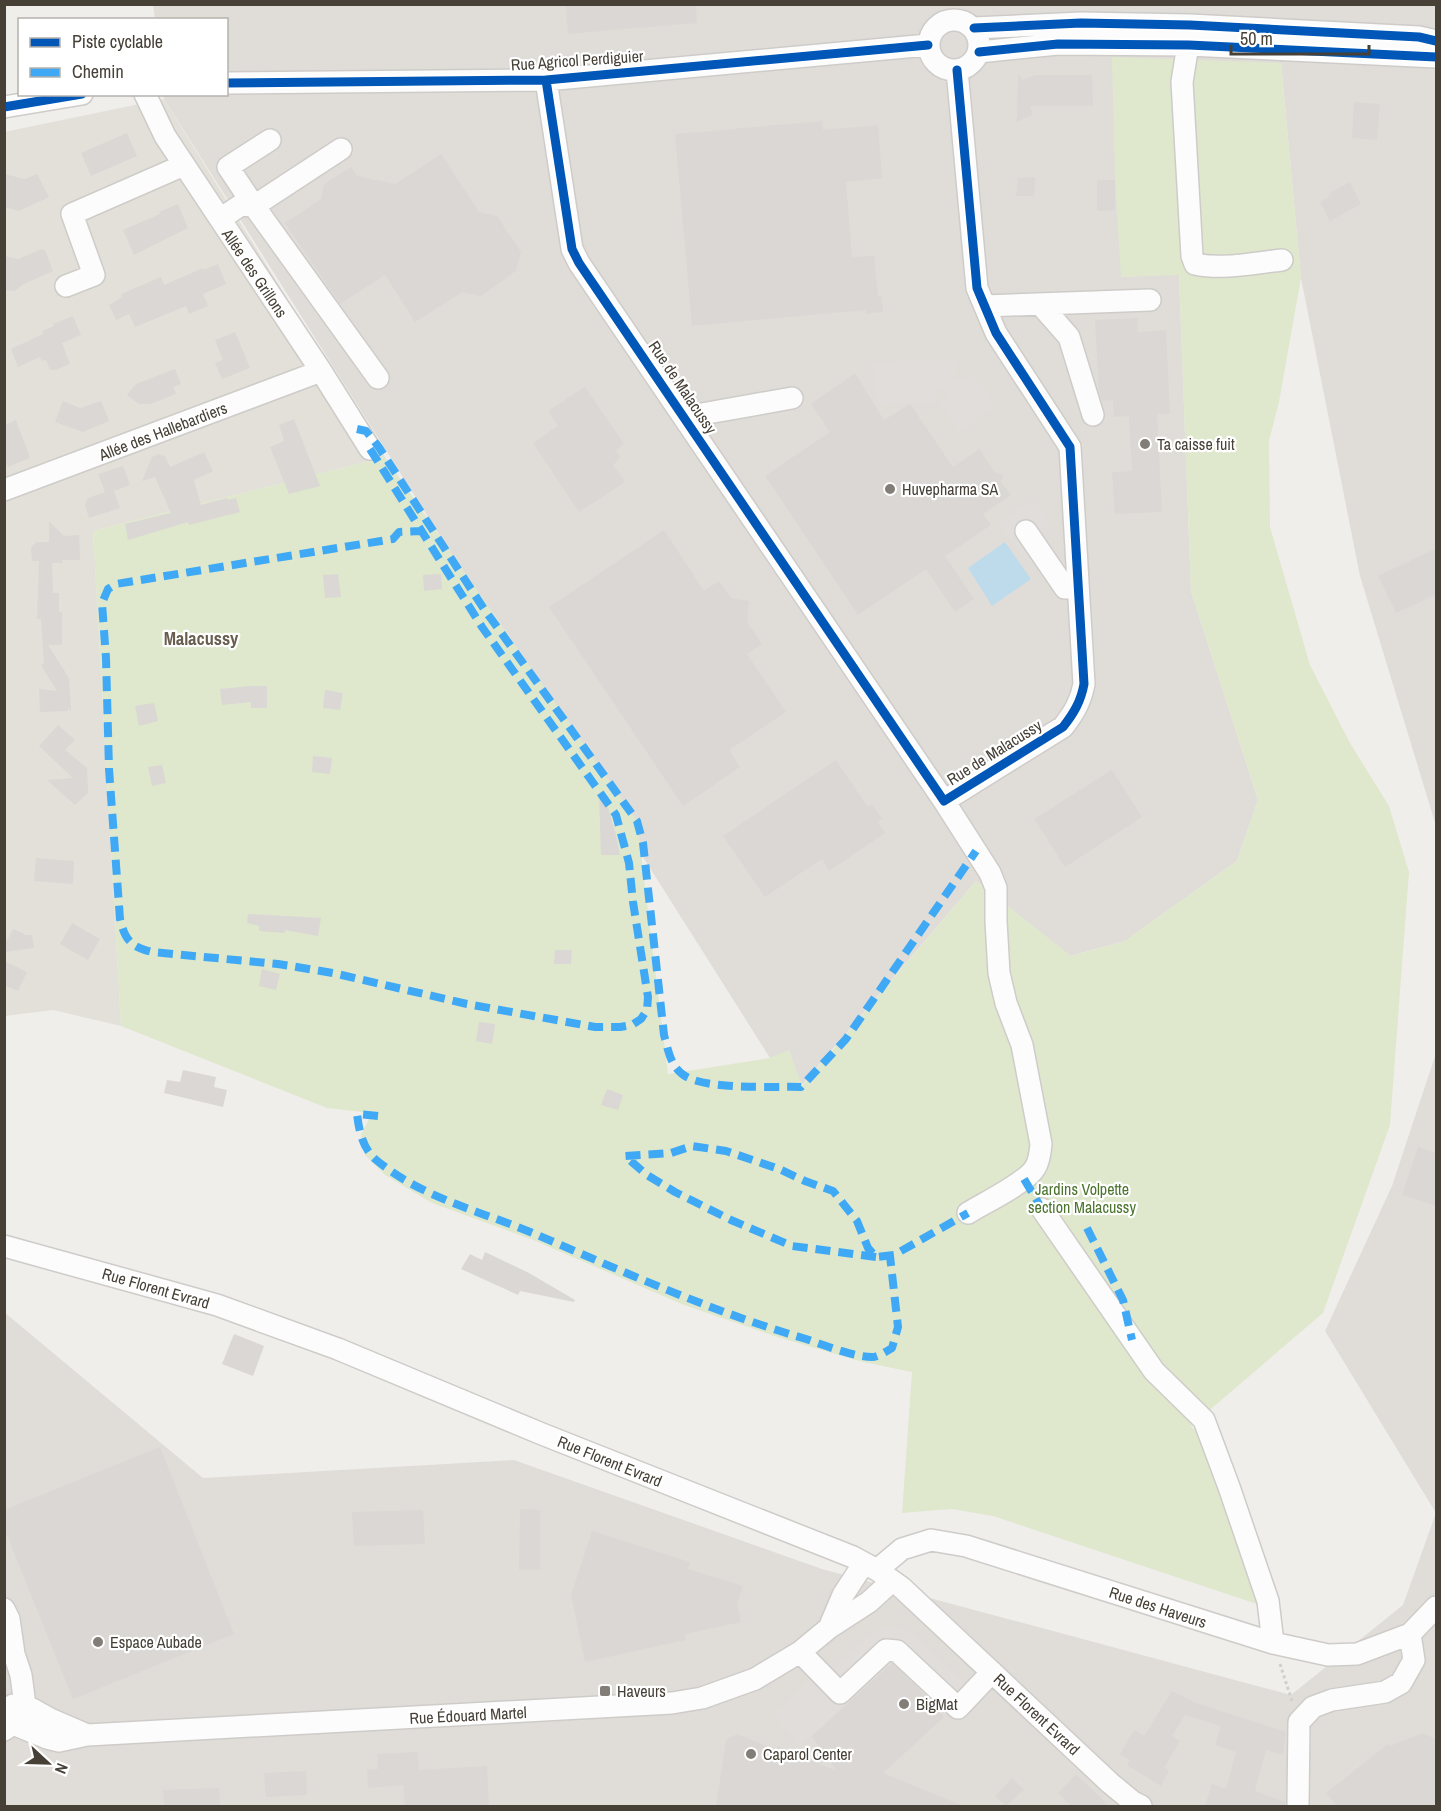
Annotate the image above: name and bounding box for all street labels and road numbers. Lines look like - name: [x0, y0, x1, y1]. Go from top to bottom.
- street label: Rue Agricol Perdiguier: [510, 44, 645, 76]
- street label: Allée des Grillons: [217, 223, 293, 322]
- street label: Rue de Malacussy: [644, 336, 723, 438]
- street label: Allée des Hallebardiers: [95, 396, 230, 466]
- street label: Rue de Malacussy: [942, 714, 1046, 790]
- street label: Rue Florent Evrard: [100, 1262, 212, 1314]
- street label: Rue Florent Evrard: [554, 1430, 666, 1492]
- street label: Rue des Haveurs: [1106, 1581, 1210, 1633]
- street label: Rue Florent Evrard: [989, 1668, 1085, 1760]
- street label: Rue Édouard Martel: [409, 1701, 527, 1729]

